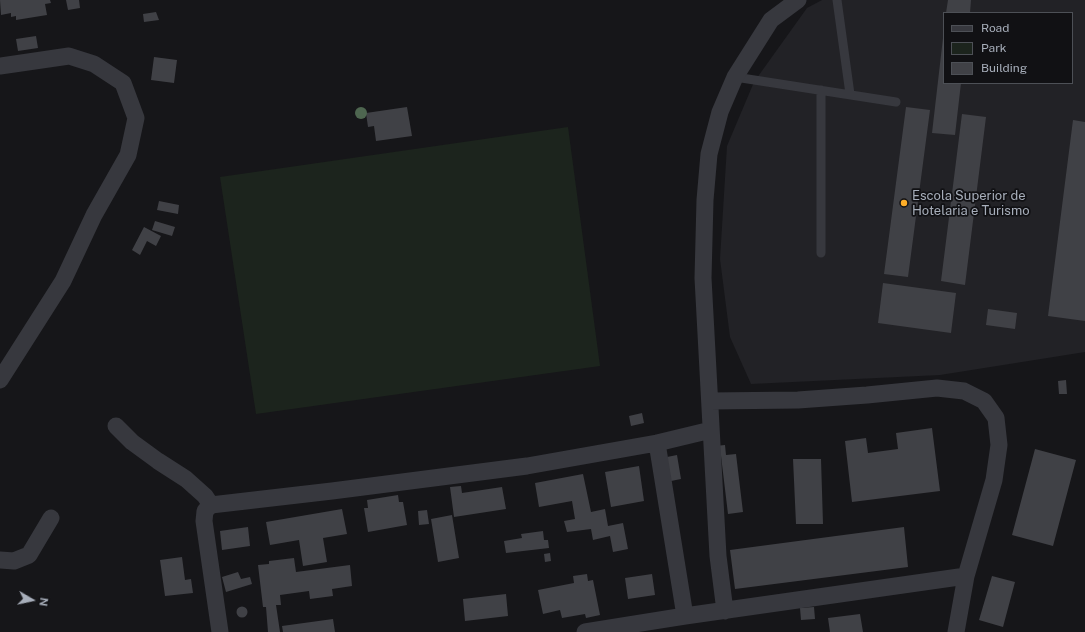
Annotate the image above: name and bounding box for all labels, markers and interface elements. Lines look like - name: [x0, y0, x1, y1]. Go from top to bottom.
- legend: [943, 12, 1073, 84]
- text: Road: [981, 21, 1009, 35]
- text: Park: [981, 41, 1007, 55]
- text: Building: [981, 61, 1027, 75]
- place label: Escola Superior de Hotelaria e Turismo: [912, 188, 1029, 219]
- marker: Escola Superior de Hotelaria e Turismo: [899, 198, 909, 208]
- north arrow: [12, 580, 52, 620]
- text: N: [37, 597, 50, 607]

